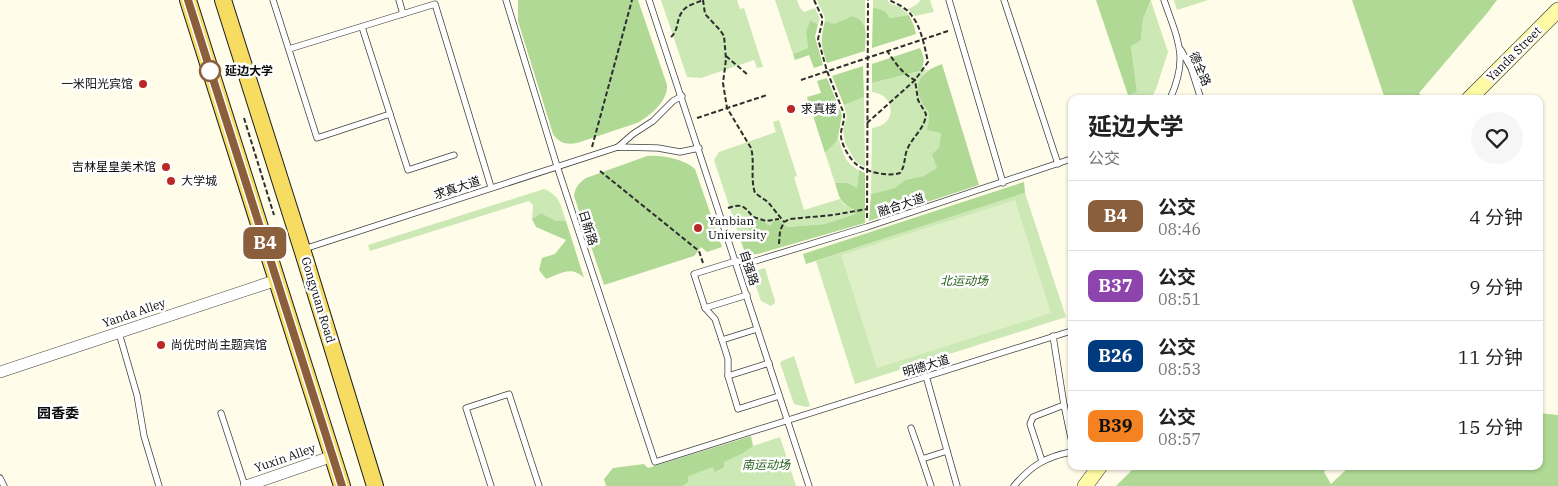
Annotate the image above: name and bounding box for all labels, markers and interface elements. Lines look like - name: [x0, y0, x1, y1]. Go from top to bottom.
- street label: Yanda Street: [1483, 23, 1544, 84]
- street label: 德全路: [1187, 49, 1214, 88]
- marker: 延边大学: [199, 60, 221, 82]
- place label: 延边大学: [225, 63, 273, 78]
- place label: 一米阳光宾馆: [61, 76, 133, 91]
- marker: 一米阳光宾馆: [137, 78, 149, 90]
- place label: 求真楼: [801, 101, 837, 116]
- marker: 求真楼: [785, 103, 797, 115]
- text: 延边大学: [1088, 110, 1184, 142]
- button: heart: [1471, 112, 1523, 164]
- text: 公交: [1088, 148, 1120, 168]
- place label: 吉林星皇美术馆: [72, 159, 156, 174]
- marker: 吉林星皇美术馆: [160, 161, 172, 173]
- place label: 大学城: [181, 173, 217, 188]
- street label: 求真大道: [432, 173, 482, 202]
- marker: 大学城: [165, 175, 177, 187]
- street label: 融合大道: [876, 190, 926, 219]
- text: 公交: [1158, 195, 1196, 219]
- text: B4: [1104, 204, 1127, 227]
- text: 4 分钟: [1469, 205, 1523, 229]
- street label: 日新路: [576, 208, 601, 247]
- place label: Yanbian University: [708, 213, 767, 242]
- text: 08:46: [1158, 219, 1201, 239]
- marker: Yanbian University: [692, 222, 704, 234]
- line badge: B4: [242, 227, 288, 259]
- text: B4: [253, 231, 277, 254]
- street label: 自强路: [737, 248, 762, 287]
- street label: Gongyuan Road: [298, 255, 339, 345]
- text: 公交: [1158, 265, 1196, 289]
- park label: 北运动场: [940, 273, 989, 288]
- text: B37: [1098, 274, 1133, 297]
- text: 9 分钟: [1469, 275, 1523, 299]
- text: 08:51: [1158, 289, 1201, 309]
- street label: Yanda Alley: [100, 295, 168, 330]
- text: 公交: [1158, 335, 1196, 359]
- place label: 尚优时尚主题宾馆: [171, 337, 267, 352]
- marker: 尚优时尚主题宾馆: [155, 339, 167, 351]
- text: B26: [1098, 344, 1133, 367]
- text: 11 分钟: [1458, 345, 1523, 369]
- street label: 明德大道: [901, 351, 951, 380]
- text: 08:53: [1158, 359, 1201, 379]
- district label: 园香委: [37, 404, 79, 422]
- text: 公交: [1158, 405, 1196, 429]
- text: B39: [1098, 414, 1133, 437]
- text: 15 分钟: [1458, 415, 1523, 439]
- text: 08:57: [1158, 429, 1201, 449]
- street label: Yuxin Alley: [252, 440, 318, 475]
- park label: 南运动场: [742, 457, 791, 472]

